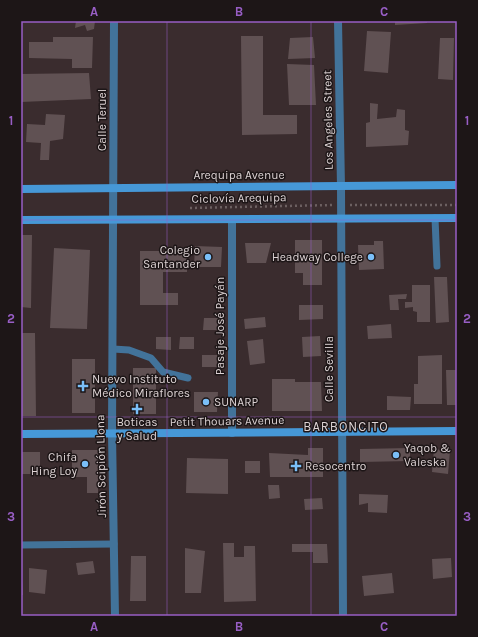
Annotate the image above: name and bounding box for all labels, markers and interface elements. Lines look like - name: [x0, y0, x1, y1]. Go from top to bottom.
- text: A: [90, 4, 98, 19]
- text: B: [235, 4, 243, 19]
- text: C: [380, 4, 388, 19]
- street label: Los Angeles Street: [320, 69, 336, 170]
- street label: Calle Teruel: [95, 89, 109, 151]
- text: 1: [9, 113, 13, 128]
- text: 1: [465, 113, 469, 128]
- street label: Arequipa Avenue: [193, 168, 285, 182]
- street label: Ciclovía Arequipa: [191, 190, 287, 206]
- place label: Colegio Santander: [143, 243, 201, 271]
- place label: Headway College: [272, 250, 363, 264]
- marker: Colegio Santander: [203, 252, 213, 262]
- marker: Headway College: [366, 252, 376, 262]
- street label: Pasaje José Payán: [213, 277, 227, 375]
- text: 2: [7, 311, 15, 326]
- text: 2: [463, 311, 471, 326]
- street label: Calle Sevilla: [322, 336, 336, 402]
- place label: Nuevo Instituto Médico Miraflores: [92, 372, 190, 400]
- marker: Nuevo Instituto Médico Miraflores: [77, 380, 89, 392]
- place label: SUNARP: [214, 395, 259, 409]
- marker: SUNARP: [201, 397, 211, 407]
- marker: Boticas y Salud: [132, 404, 142, 414]
- street label: Petit Thouars Avenue: [169, 413, 285, 429]
- street label: Jirón Scipión Llona: [93, 414, 109, 518]
- place label: Boticas y Salud: [116, 415, 158, 443]
- district label: BARBONCITO: [303, 419, 389, 434]
- place label: Yaqob & Valeska: [404, 441, 451, 469]
- place label: Chifa Hing Loy: [31, 450, 77, 478]
- marker: Yaqob & Valeska: [391, 450, 401, 460]
- marker: Chifa Hing Loy: [80, 459, 90, 469]
- place label: Resocentro: [305, 459, 366, 473]
- marker: Resocentro: [290, 460, 302, 472]
- text: 3: [7, 509, 15, 524]
- text: 3: [463, 509, 471, 524]
- text: A: [90, 619, 98, 634]
- text: B: [235, 619, 243, 634]
- text: C: [380, 619, 388, 634]

